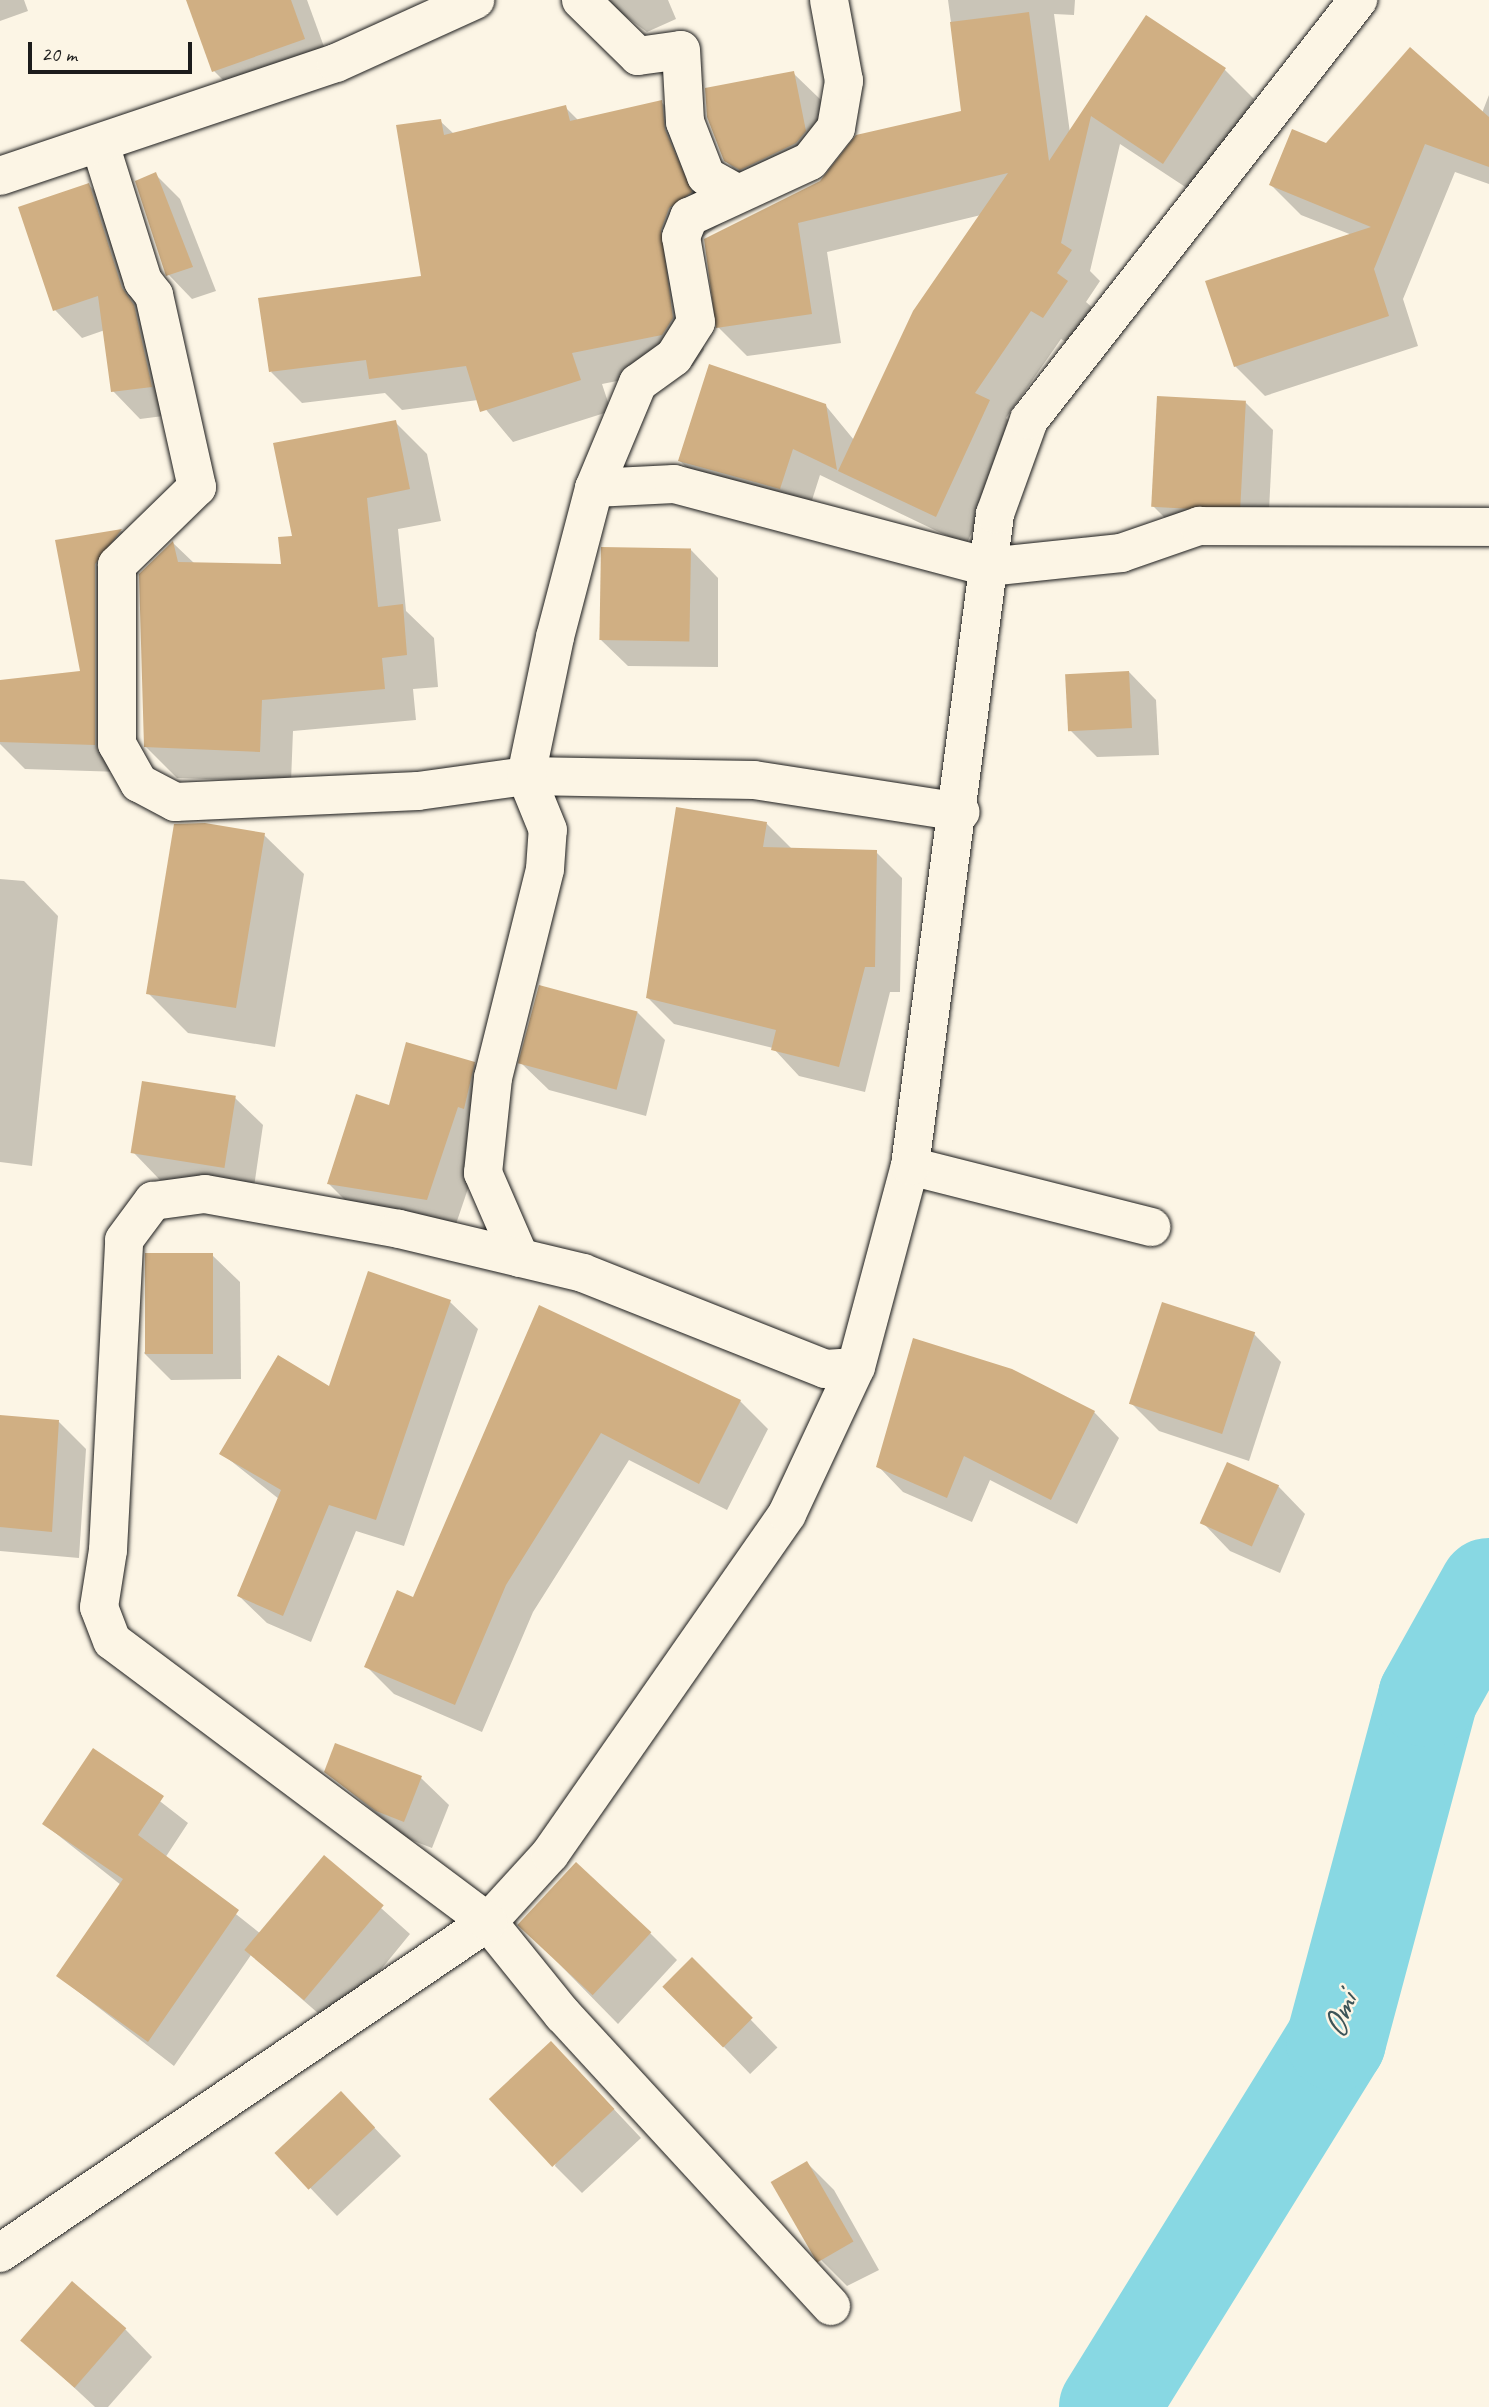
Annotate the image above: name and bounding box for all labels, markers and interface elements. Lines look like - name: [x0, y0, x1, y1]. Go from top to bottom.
- scale bar: [32, 28, 196, 72]
- text: 20 m: [41, 41, 77, 67]
- water label: Omi: [1313, 1988, 1367, 2044]

